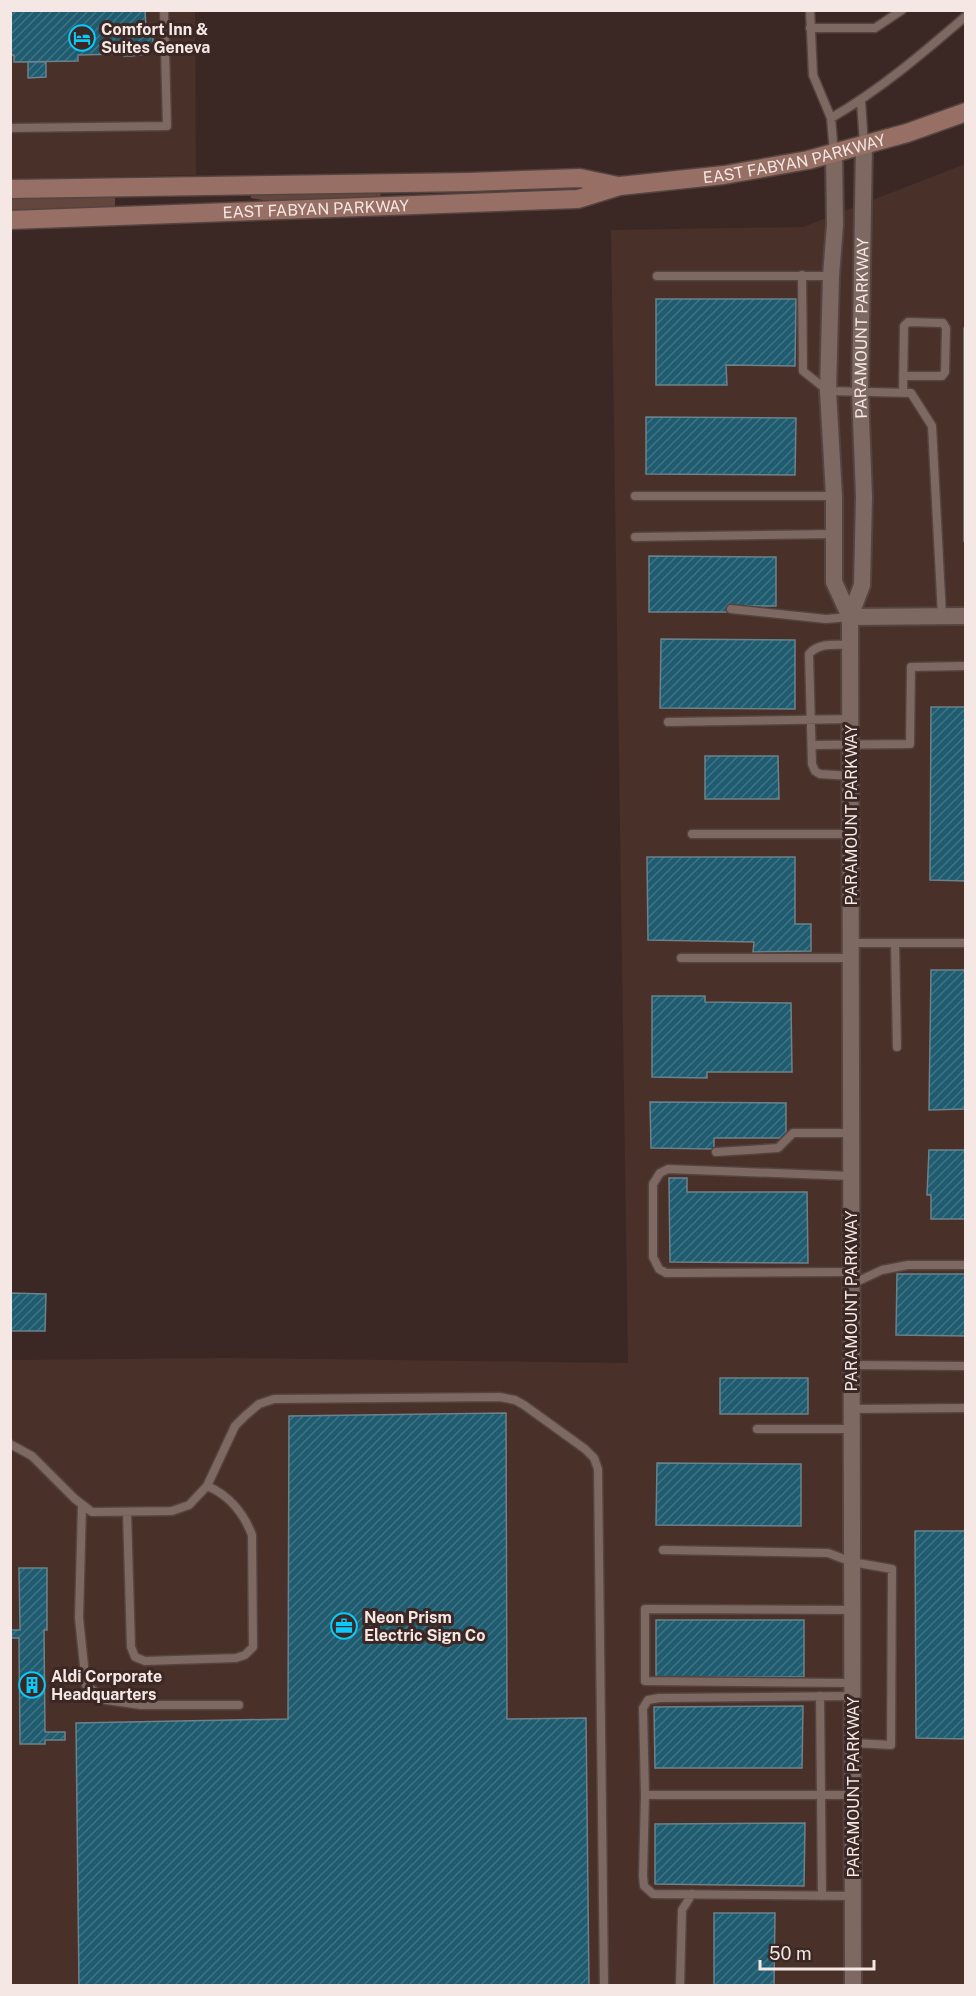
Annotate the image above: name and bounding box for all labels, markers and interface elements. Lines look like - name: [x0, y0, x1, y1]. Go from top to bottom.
- place label: Comfort Inn & Suites Geneva: [101, 20, 210, 57]
- hotel icon: Comfort Inn & Suites Geneva: [67, 23, 97, 53]
- street label: EAST FABYAN PARKWAY: [702, 130, 888, 187]
- street label: EAST FABYAN PARKWAY: [222, 196, 410, 222]
- street label: PARAMOUNT PARKWAY: [851, 237, 873, 419]
- street label: PARAMOUNT PARKWAY: [842, 724, 861, 905]
- street label: PARAMOUNT PARKWAY: [842, 1210, 861, 1391]
- place label: Neon Prism Electric Sign Co: [364, 1608, 486, 1645]
- office icon: Neon Prism Electric Sign Co: [329, 1611, 359, 1641]
- place label: Aldi Corporate Headquarters: [51, 1667, 162, 1704]
- building icon: Aldi Corporate Headquarters: [17, 1670, 47, 1700]
- street label: PARAMOUNT PARKWAY: [844, 1696, 863, 1877]
- scale bar: [760, 1933, 874, 1971]
- text: 50 m: [769, 1943, 812, 1964]

